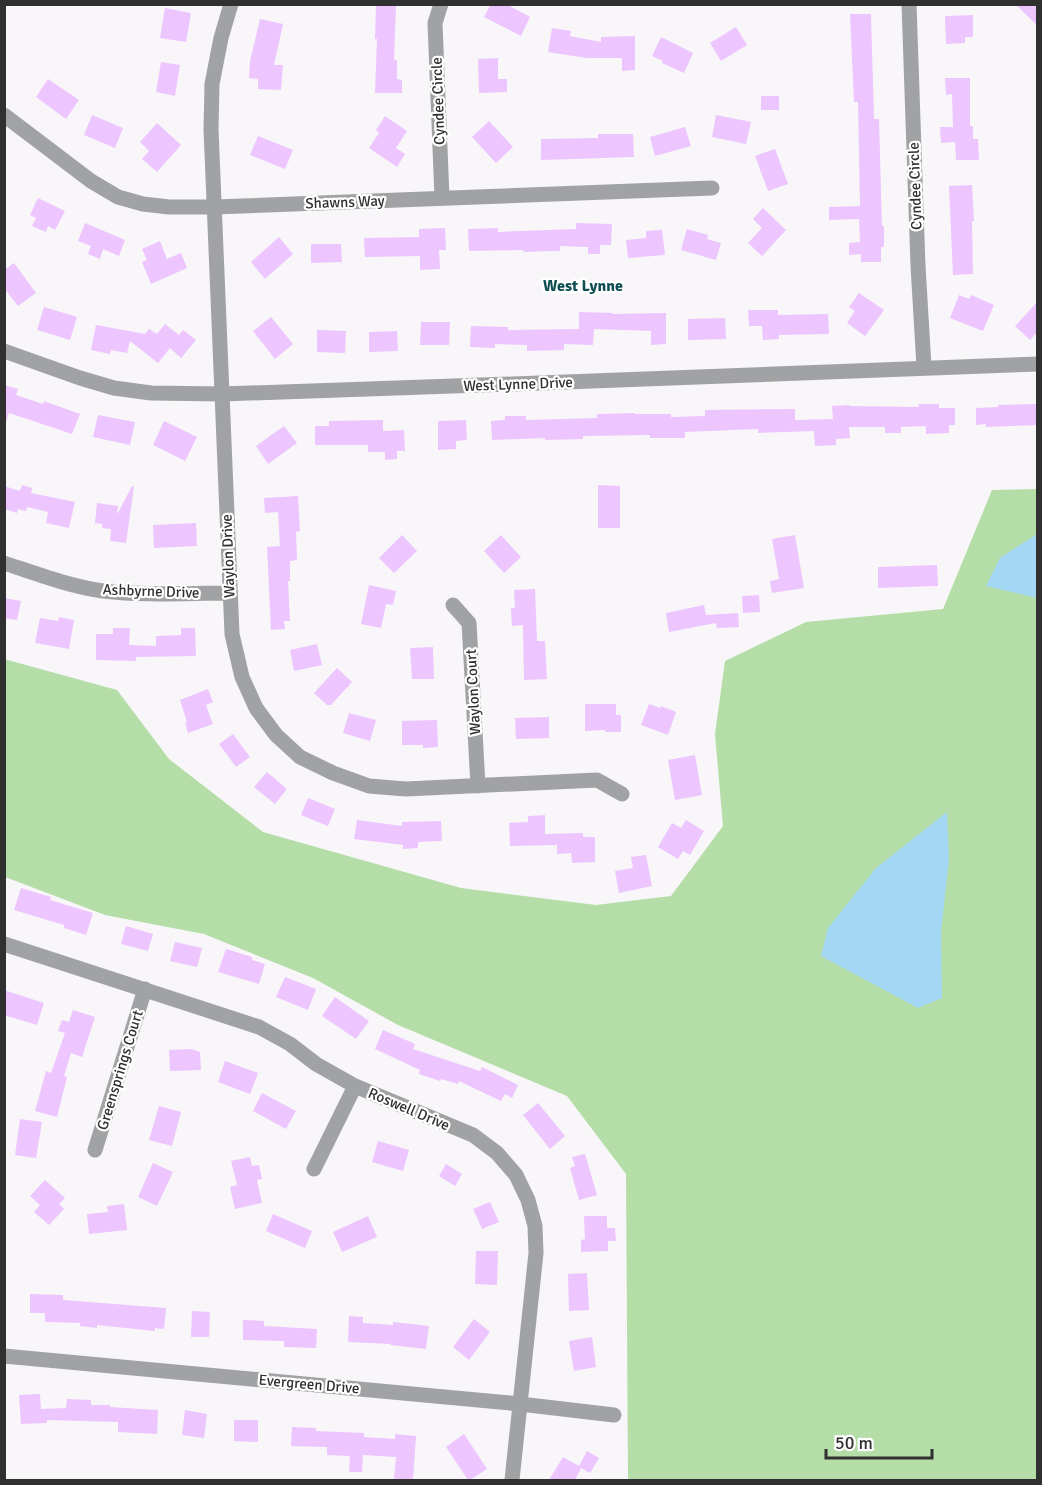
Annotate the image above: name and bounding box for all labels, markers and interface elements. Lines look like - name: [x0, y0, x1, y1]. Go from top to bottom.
- street label: Cyndee Circle: [427, 57, 449, 145]
- street label: Cyndee Circle: [904, 142, 926, 230]
- street label: Shawns Way: [305, 192, 385, 212]
- district label: West Lynne: [543, 276, 623, 296]
- street label: West Lynne Drive: [463, 373, 573, 395]
- street label: Waylon Drive: [218, 514, 238, 598]
- street label: Ashbyrne Drive: [102, 580, 200, 602]
- street label: Waylon Court: [462, 648, 484, 736]
- street label: Greensprings Court: [93, 1008, 147, 1132]
- street label: Roswell Drive: [366, 1084, 452, 1134]
- street label: Evergreen Drive: [258, 1371, 360, 1397]
- scale bar: [826, 1422, 932, 1460]
- text: 50 m: [835, 1432, 873, 1454]

